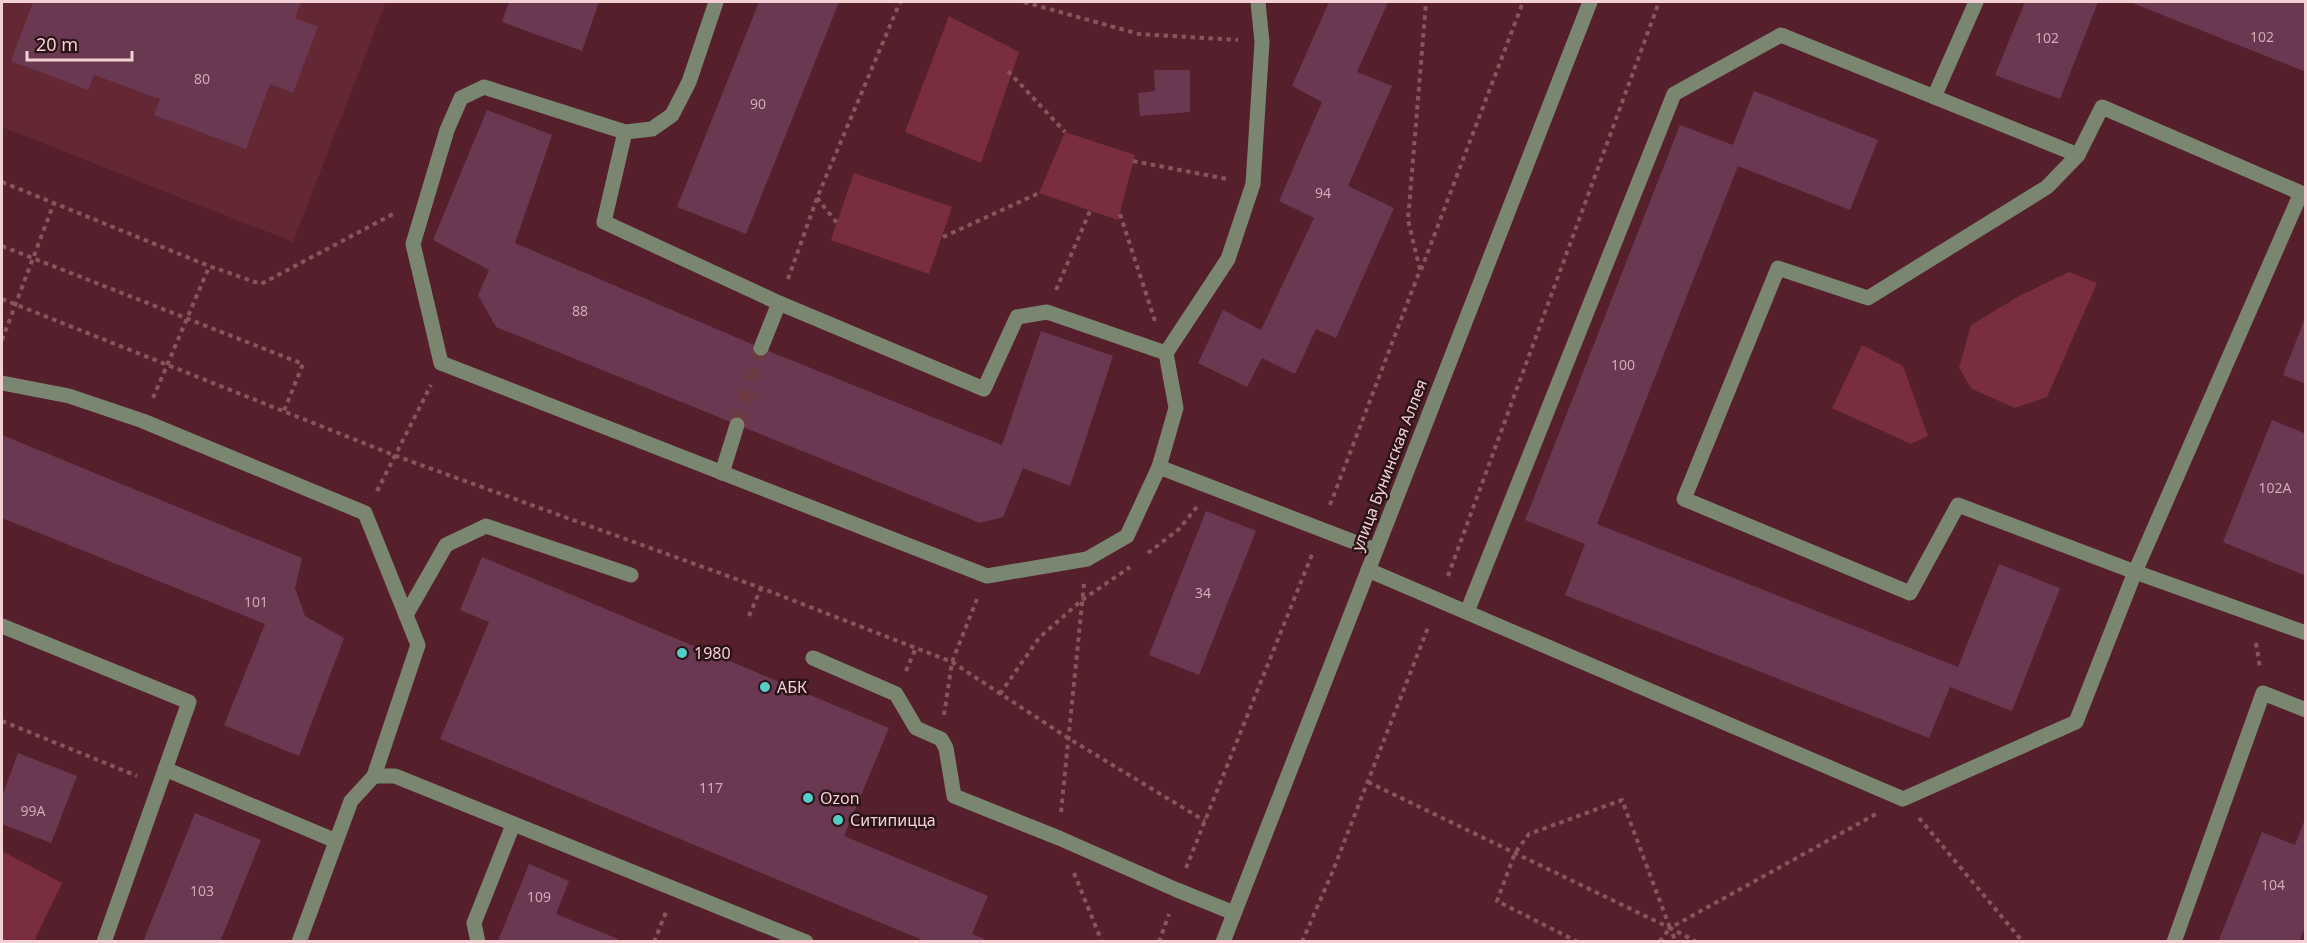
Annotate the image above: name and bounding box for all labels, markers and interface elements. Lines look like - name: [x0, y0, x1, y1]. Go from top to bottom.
- scale bar: [27, 24, 132, 62]
- house number: 102: [2250, 27, 2274, 46]
- house number: 102: [2035, 28, 2059, 47]
- text: 20 m: [36, 32, 78, 56]
- house number: 80: [194, 69, 210, 88]
- house number: 90: [750, 94, 766, 113]
- house number: 94: [1315, 183, 1331, 202]
- house number: 88: [572, 301, 588, 320]
- house number: 100: [1611, 355, 1635, 374]
- street label: улица Бунинская Аллея: [1346, 376, 1432, 554]
- house number: 102А: [2259, 478, 2292, 497]
- house number: 34: [1195, 583, 1211, 602]
- house number: 101: [244, 592, 268, 611]
- place label: 1980: [694, 642, 731, 664]
- marker: 1980: [675, 646, 689, 660]
- place label: АБК: [777, 676, 807, 698]
- marker: АБК: [758, 680, 772, 694]
- house number: 117: [699, 778, 723, 797]
- place label: Ozon: [820, 787, 860, 809]
- marker: Ozon: [801, 791, 815, 805]
- house number: 99А: [21, 801, 46, 820]
- place label: Ситипицца: [850, 809, 936, 831]
- marker: Ситипицца: [831, 813, 845, 827]
- house number: 104: [2261, 875, 2285, 894]
- house number: 103: [190, 881, 214, 900]
- house number: 109: [527, 887, 551, 906]

